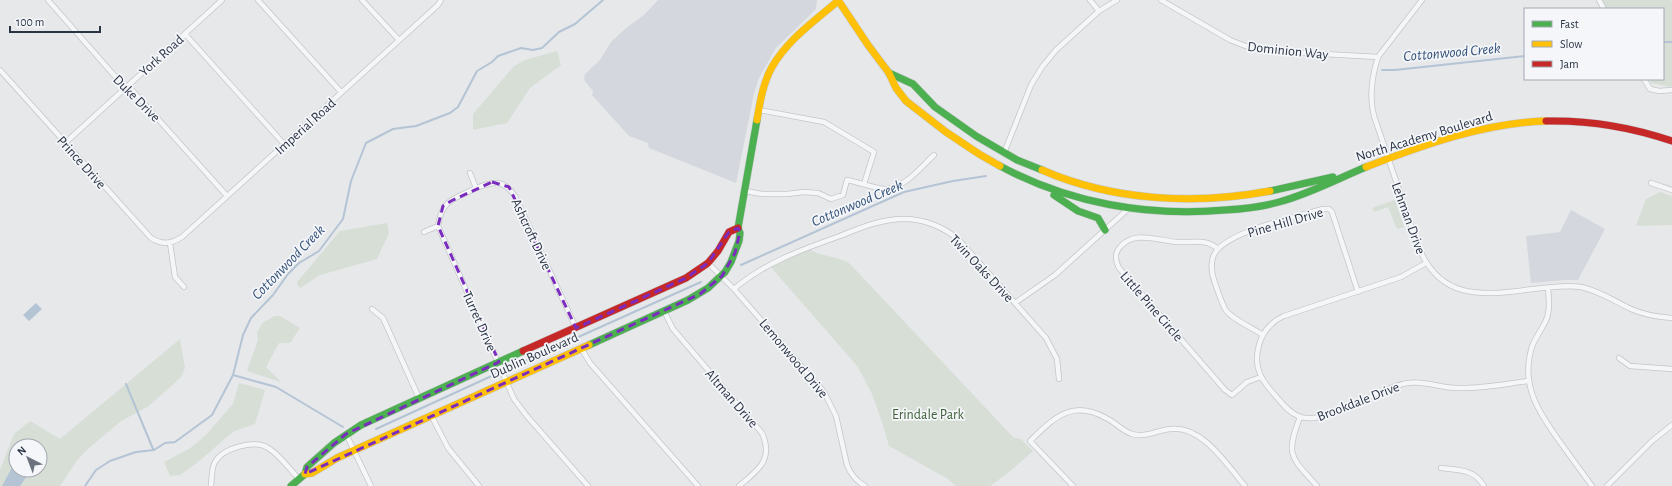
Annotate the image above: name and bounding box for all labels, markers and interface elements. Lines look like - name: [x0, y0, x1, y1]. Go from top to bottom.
- scale bar: [10, 8, 100, 34]
- legend: [1524, 8, 1664, 80]
- text: 100 m: [16, 16, 44, 28]
- text: Fast: [1560, 18, 1579, 30]
- street label: York Road: [137, 32, 187, 79]
- text: Slow: [1560, 38, 1582, 50]
- street label: Dominion Way: [1247, 40, 1329, 62]
- water label: Cottonwood Creek: [1403, 41, 1501, 64]
- text: Jam: [1560, 58, 1579, 70]
- street label: Duke Drive: [110, 72, 163, 125]
- street label: Imperial Road: [273, 96, 339, 158]
- street label: North Academy Boulevard: [1354, 109, 1494, 164]
- street label: Prince Drive: [54, 134, 108, 192]
- water label: Cottonwood Creek: [809, 177, 905, 229]
- street label: Lehman Drive: [1389, 181, 1428, 256]
- street label: Ashcroft Drive: [508, 196, 554, 272]
- street label: Pine Hill Drive: [1246, 205, 1325, 240]
- water label: Cottonwood Creek: [249, 222, 328, 303]
- street label: Twin Oaks Drive: [947, 232, 1016, 305]
- street label: Little Pine Circle: [1117, 269, 1185, 344]
- street label: Turret Drive: [460, 289, 499, 354]
- street label: Lemonwood Drive: [756, 316, 830, 401]
- street label: Dublin Boulevard: [488, 330, 581, 382]
- street label: Altman Drive: [702, 367, 760, 430]
- street label: Brookdale Drive: [1315, 380, 1401, 424]
- park label: Erindale Park: [892, 408, 965, 422]
- north arrow: [8, 438, 48, 478]
- text: N: [15, 444, 28, 458]

